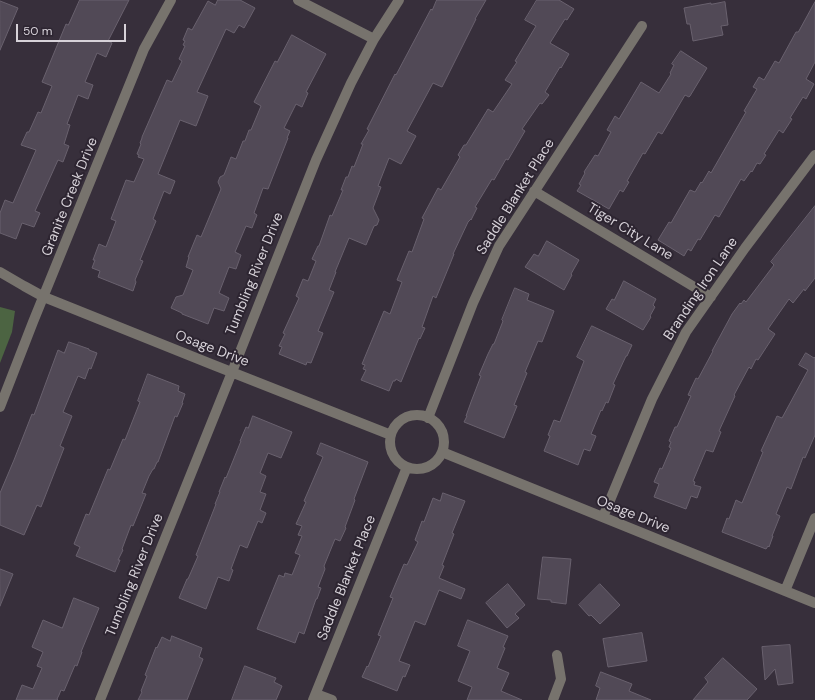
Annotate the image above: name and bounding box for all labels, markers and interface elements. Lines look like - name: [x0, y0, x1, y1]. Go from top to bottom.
- scale bar: [18, 16, 128, 42]
- text: 50 m: [23, 23, 52, 39]
- street label: Granite Creek Drive: [39, 135, 101, 259]
- street label: Saddle Blanket Place: [473, 136, 559, 258]
- street label: Tiger City Lane: [584, 200, 676, 264]
- street label: Tumbling River Drive: [223, 210, 287, 338]
- street label: Branding Iron Lane: [660, 234, 742, 344]
- street label: Osage Drive: [173, 327, 251, 371]
- street label: Osage Drive: [594, 493, 672, 537]
- street label: Tumbling River Drive: [103, 511, 167, 639]
- street label: Saddle Blanket Place: [314, 513, 380, 643]

